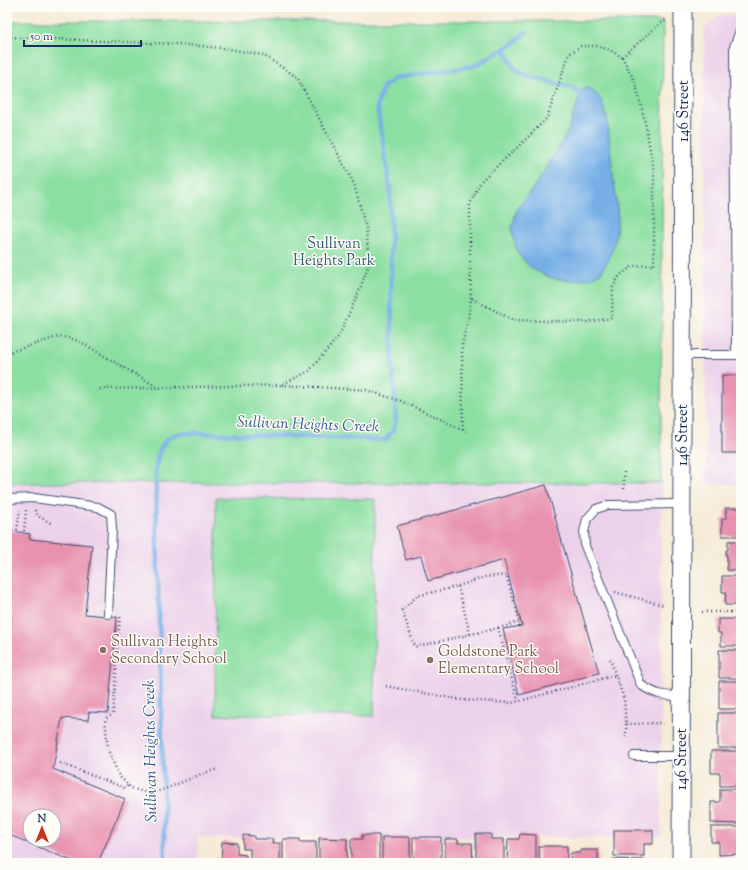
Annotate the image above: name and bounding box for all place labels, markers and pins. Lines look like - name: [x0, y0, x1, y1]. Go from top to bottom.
- place label: Sullivan Heights Secondary School: [111, 632, 227, 670]
- place label: Goldstone Park Elementary School: [438, 642, 559, 680]
- marker: Sullivan Heights Secondary School: [98, 645, 108, 655]
- marker: Goldstone Park Elementary School: [425, 655, 435, 665]

